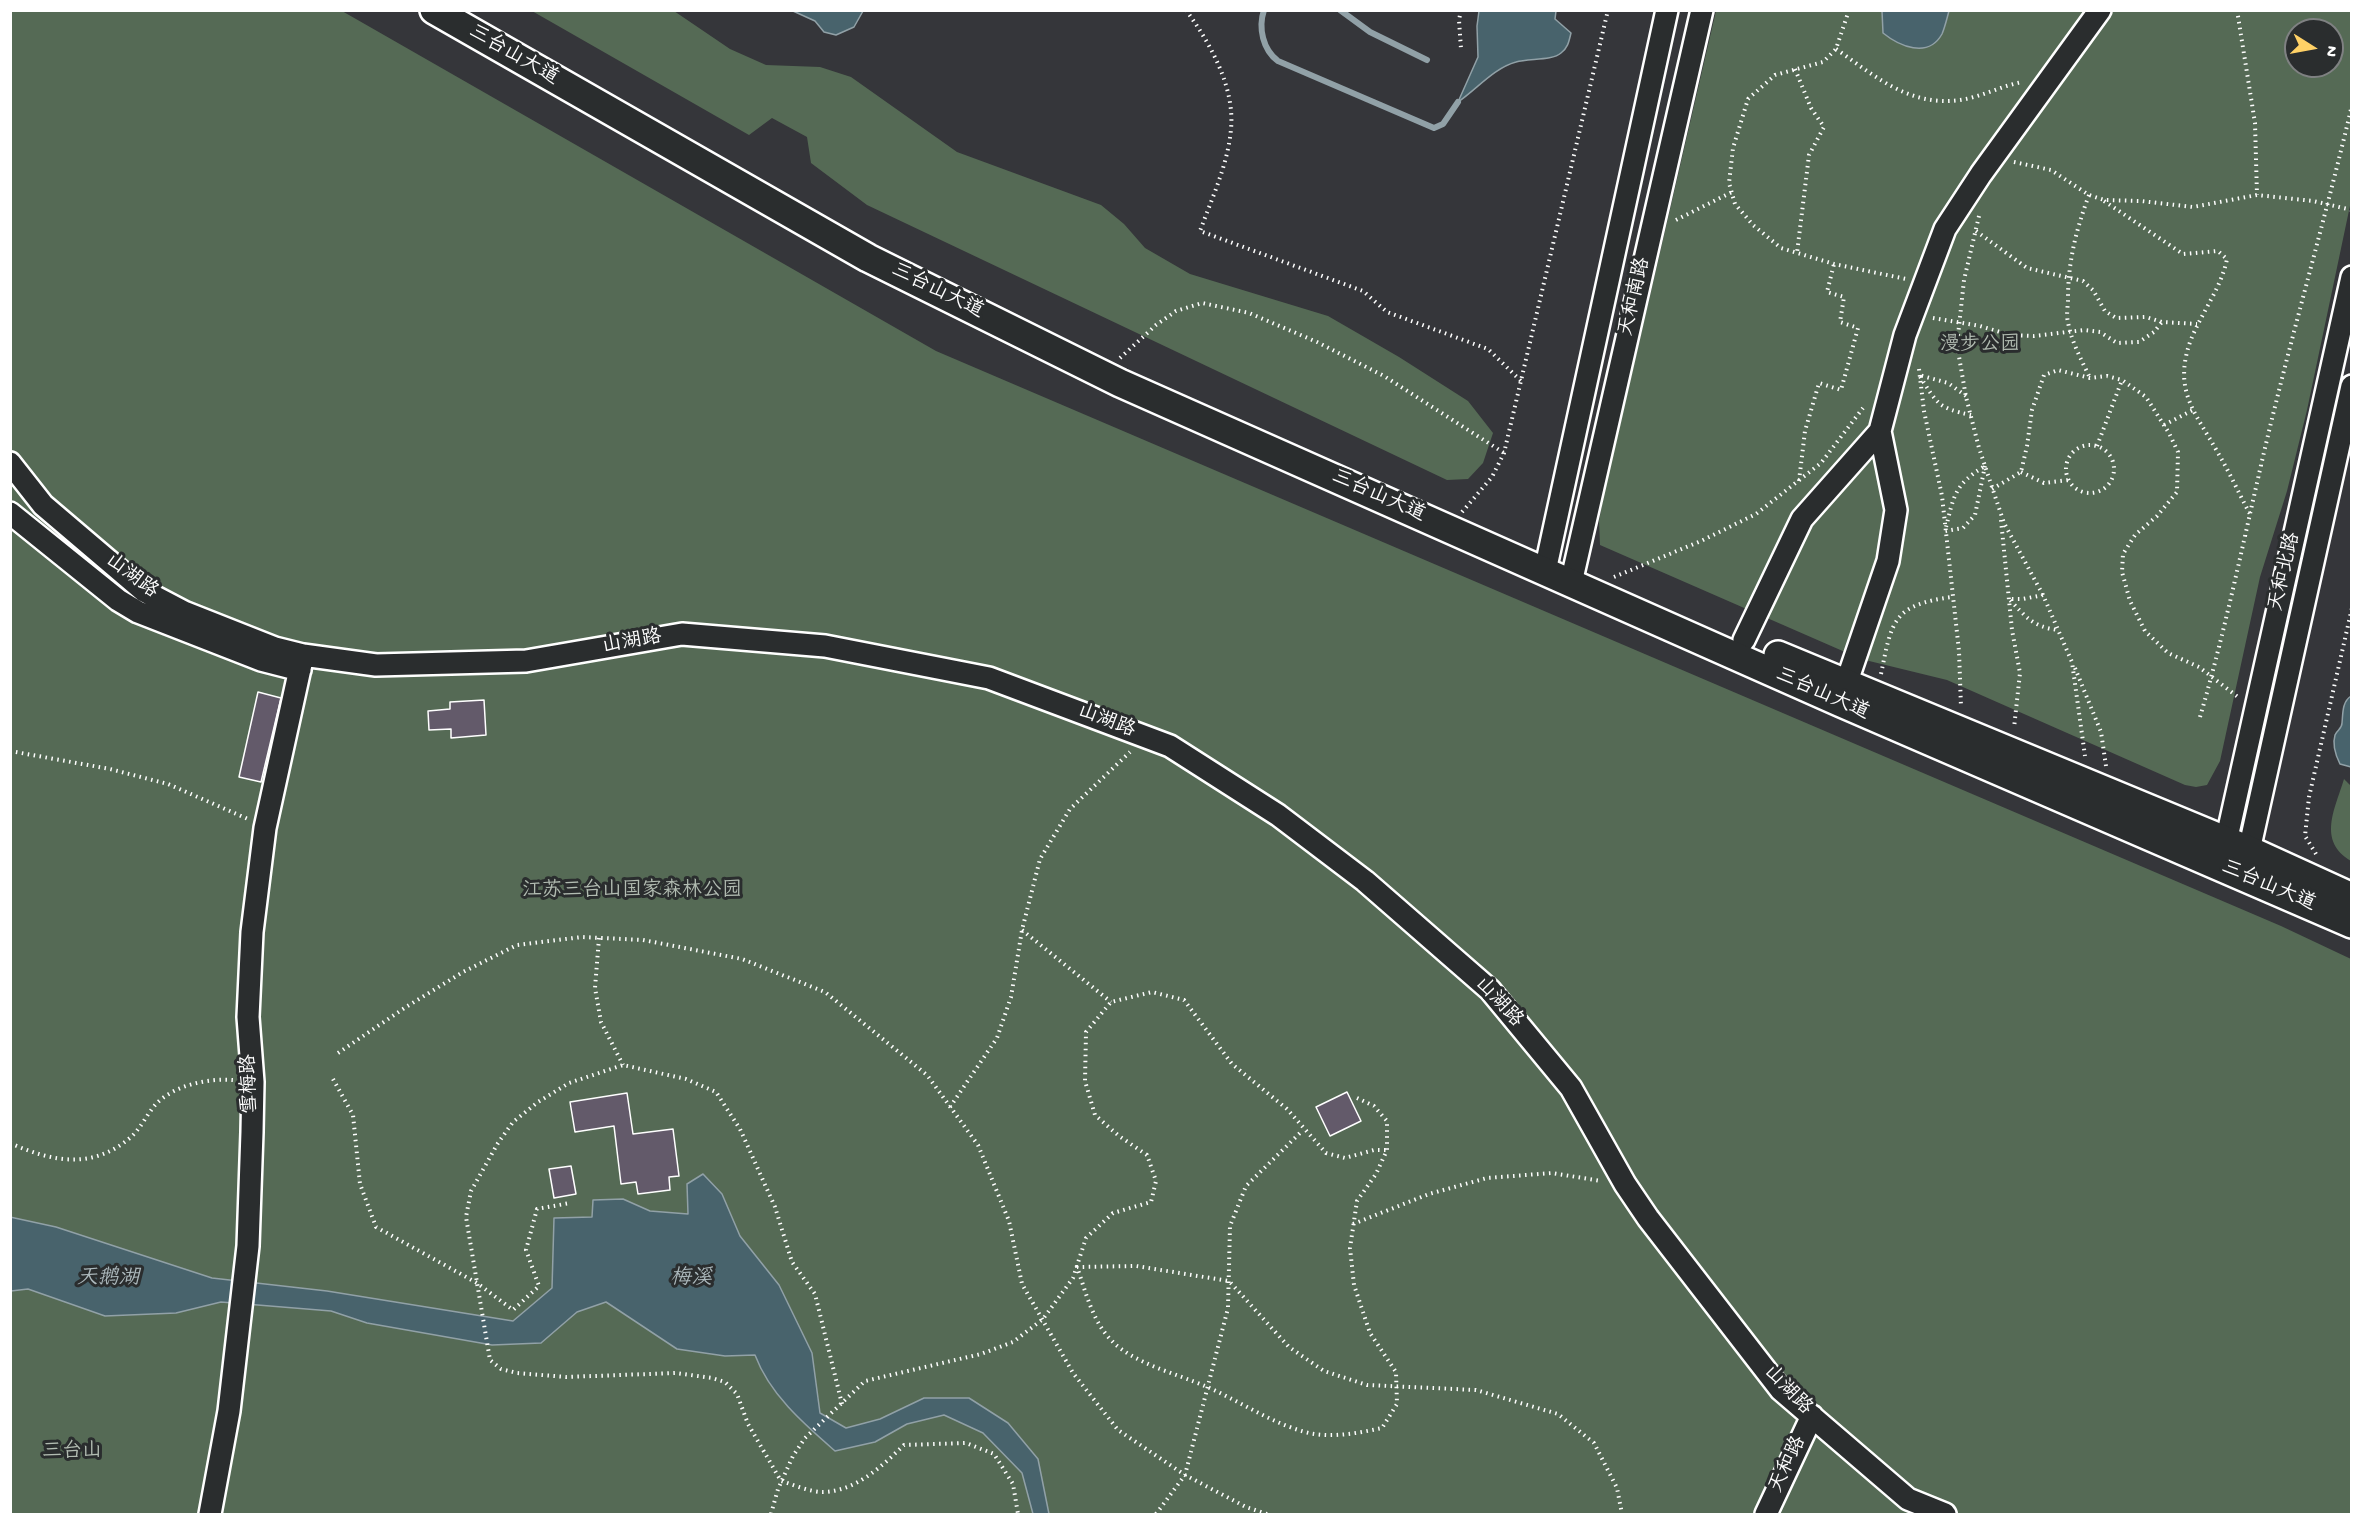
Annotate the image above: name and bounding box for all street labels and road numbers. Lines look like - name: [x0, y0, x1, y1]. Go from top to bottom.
- street label: 三台山大道: [464, 21, 562, 91]
- street label: 天和南路: [1615, 255, 1657, 339]
- street label: 三台山大道: [887, 259, 987, 325]
- street label: 三台山大道: [1327, 466, 1429, 528]
- street label: 天和北路: [2265, 530, 2307, 614]
- street label: 山湖路: [100, 549, 162, 605]
- street label: 山湖路: [600, 626, 664, 660]
- street label: 三台山大道: [1771, 664, 1873, 726]
- street label: 山湖路: [1074, 700, 1138, 744]
- street label: 三台山大道: [2217, 856, 2319, 918]
- street label: 山湖路: [1469, 973, 1527, 1033]
- street label: 雪梅路: [238, 1054, 264, 1114]
- street label: 山湖路: [1758, 1361, 1816, 1421]
- street label: 天和路: [1765, 1433, 1813, 1497]

